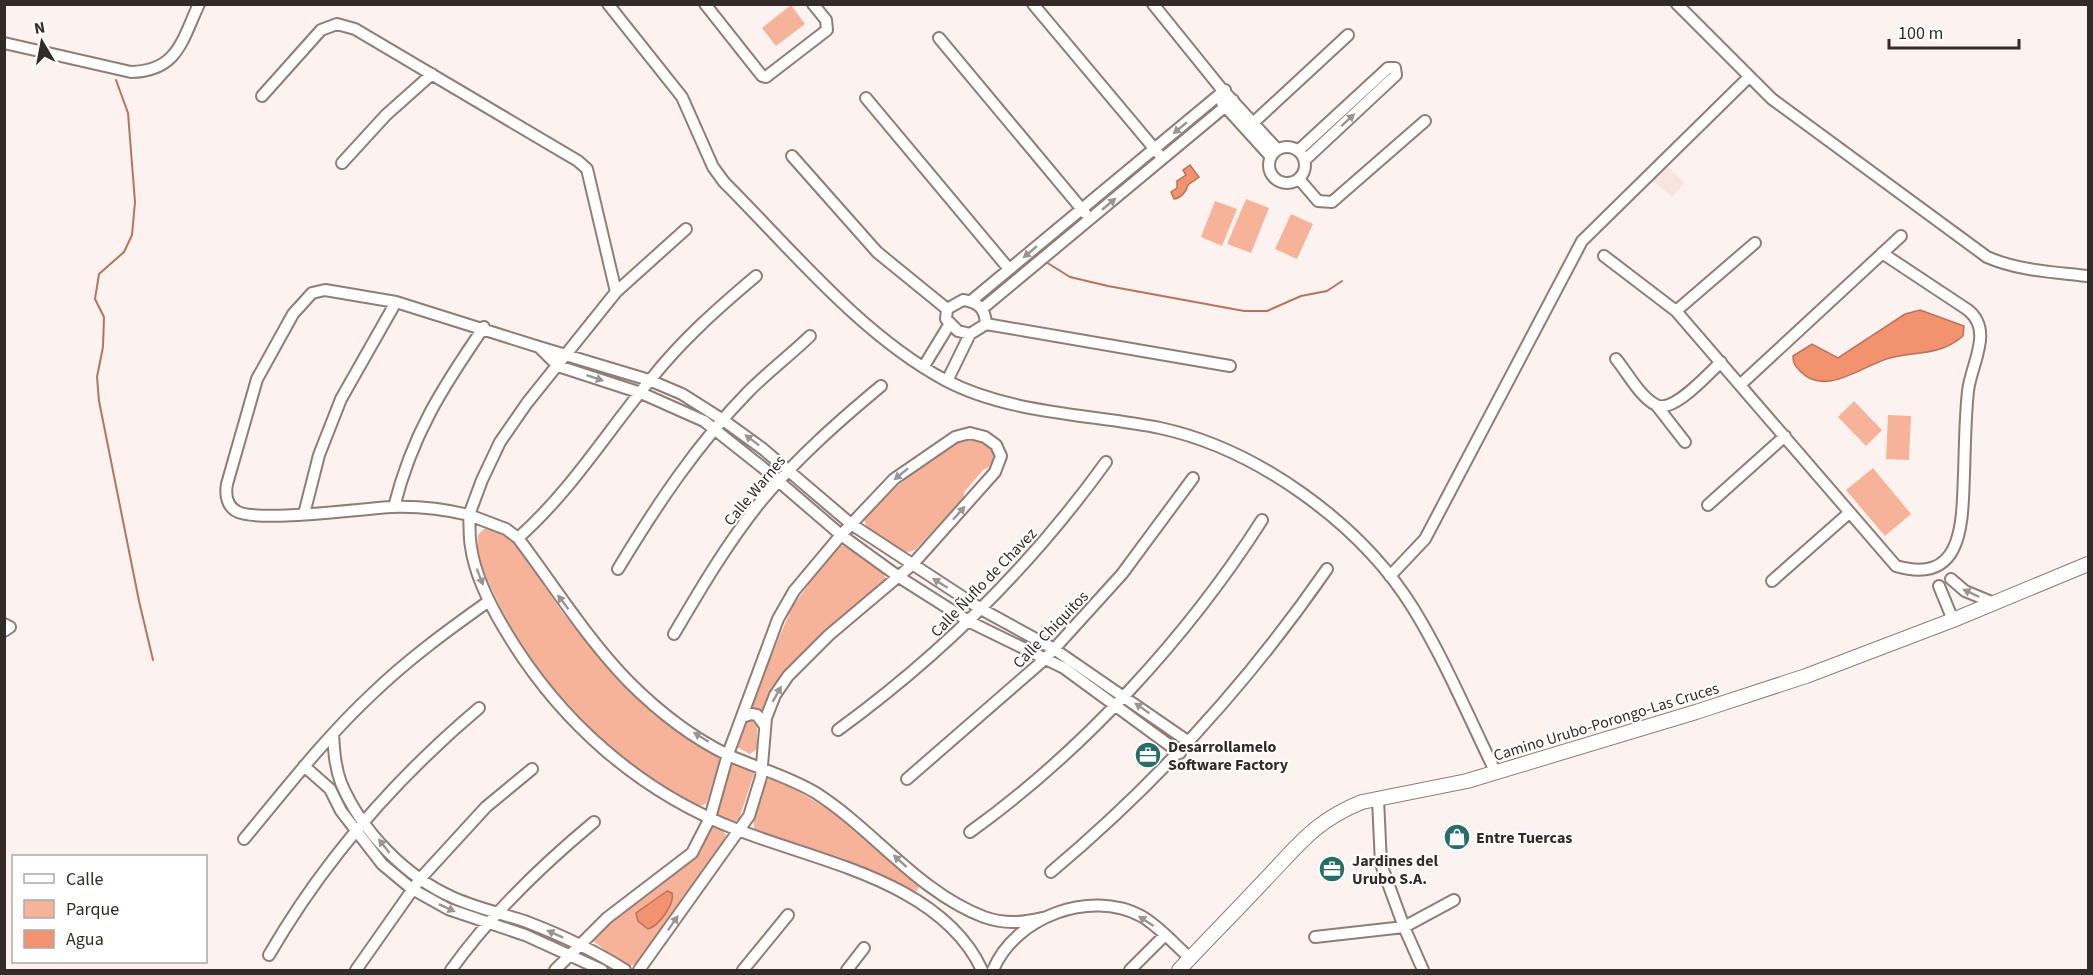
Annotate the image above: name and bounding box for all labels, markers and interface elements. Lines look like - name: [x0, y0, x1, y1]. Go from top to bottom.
- north arrow: [12, 12, 72, 72]
- scale bar: [1889, 12, 2020, 50]
- text: N: [32, 16, 47, 40]
- text: 100 m: [1898, 21, 1943, 46]
- one-way arrow: [1340, 114, 1355, 127]
- one-way arrow: [1173, 121, 1188, 134]
- one-way arrow: [1101, 197, 1117, 210]
- one-way arrow: [1022, 246, 1038, 259]
- one-way arrow: [586, 374, 604, 384]
- one-way arrow: [744, 435, 759, 447]
- street label: Calle Warnes: [719, 450, 791, 531]
- one-way arrow: [893, 468, 908, 480]
- one-way arrow: [952, 506, 965, 521]
- street label: Calle Ñuflo de Chavez: [926, 523, 1042, 642]
- one-way arrow: [475, 568, 485, 586]
- one-way arrow: [932, 578, 949, 589]
- street label: Calle Chiquitos: [1008, 586, 1094, 673]
- one-way arrow: [1963, 589, 1980, 598]
- one-way arrow: [557, 594, 569, 609]
- street label: Camino Urubo-Porongo-Las Cruces: [1491, 677, 1722, 767]
- one-way arrow: [772, 685, 782, 702]
- one-way arrow: [1134, 702, 1150, 714]
- one-way arrow: [692, 732, 709, 743]
- place label: Desarrollamelo Software Factory: [1168, 736, 1289, 776]
- office icon: Desarrollamelo Software Factory: [1133, 740, 1163, 770]
- shop icon: Entre Tuercas: [1442, 822, 1472, 852]
- place label: Entre Tuercas: [1476, 827, 1572, 849]
- one-way arrow: [378, 839, 390, 854]
- place label: Jardines del Urubo S.A.: [1352, 850, 1439, 890]
- office icon: Jardines del Urubo S.A.: [1317, 854, 1347, 884]
- legend: [12, 855, 207, 963]
- one-way arrow: [893, 855, 908, 868]
- text: Calle: [66, 867, 104, 892]
- text: Parque: [66, 897, 119, 922]
- one-way arrow: [439, 903, 457, 913]
- one-way arrow: [667, 915, 678, 931]
- one-way arrow: [1137, 915, 1154, 926]
- text: Agua: [66, 927, 104, 952]
- one-way arrow: [545, 929, 563, 939]

